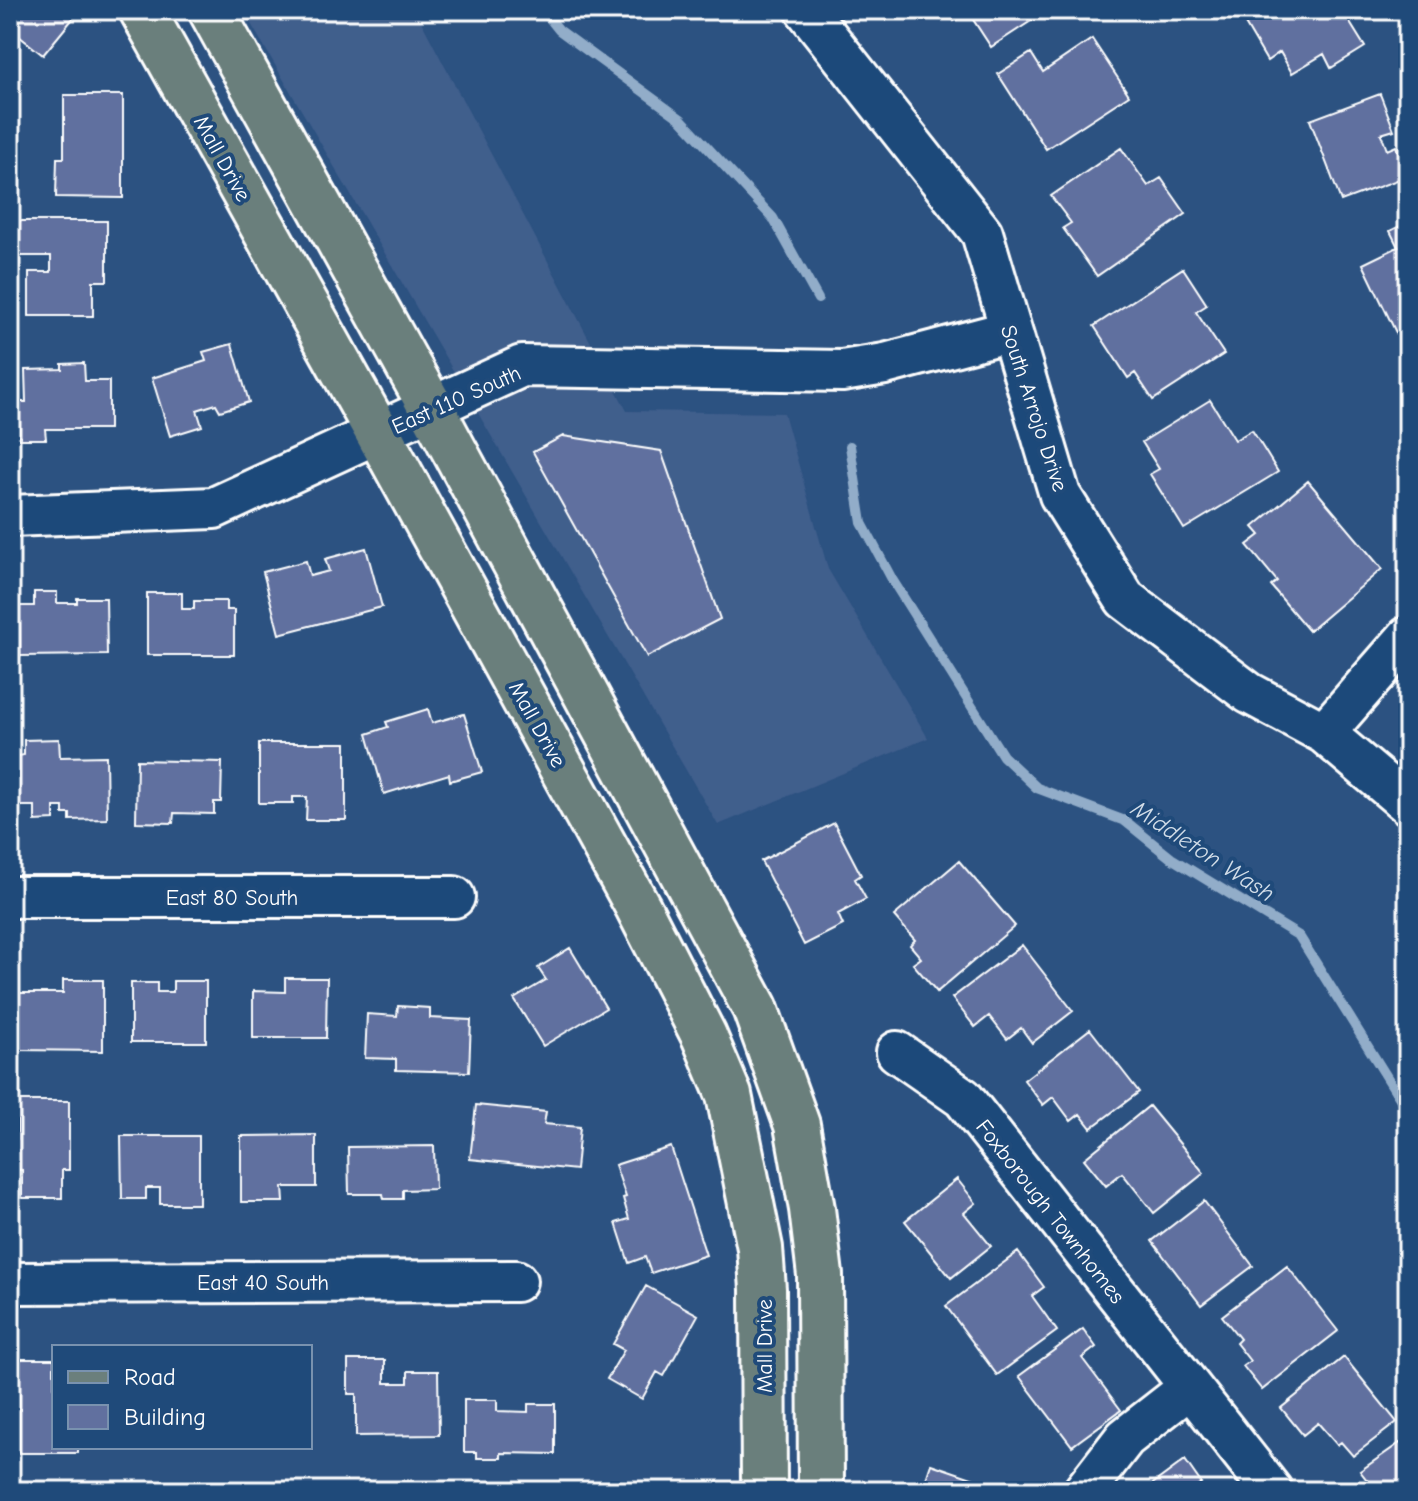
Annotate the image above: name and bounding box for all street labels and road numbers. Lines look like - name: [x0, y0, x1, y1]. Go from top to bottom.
- street label: Mall Drive: [188, 111, 256, 206]
- street label: South Arrojo Drive: [995, 322, 1073, 495]
- street label: East 110 South: [388, 360, 525, 440]
- street label: Mall Drive: [503, 677, 571, 772]
- street label: East 80 South: [166, 885, 298, 911]
- street label: Foxborough Townhomes: [970, 1114, 1130, 1309]
- street label: East 40 South: [197, 1270, 329, 1296]
- street label: Mall Drive: [752, 1299, 778, 1393]

